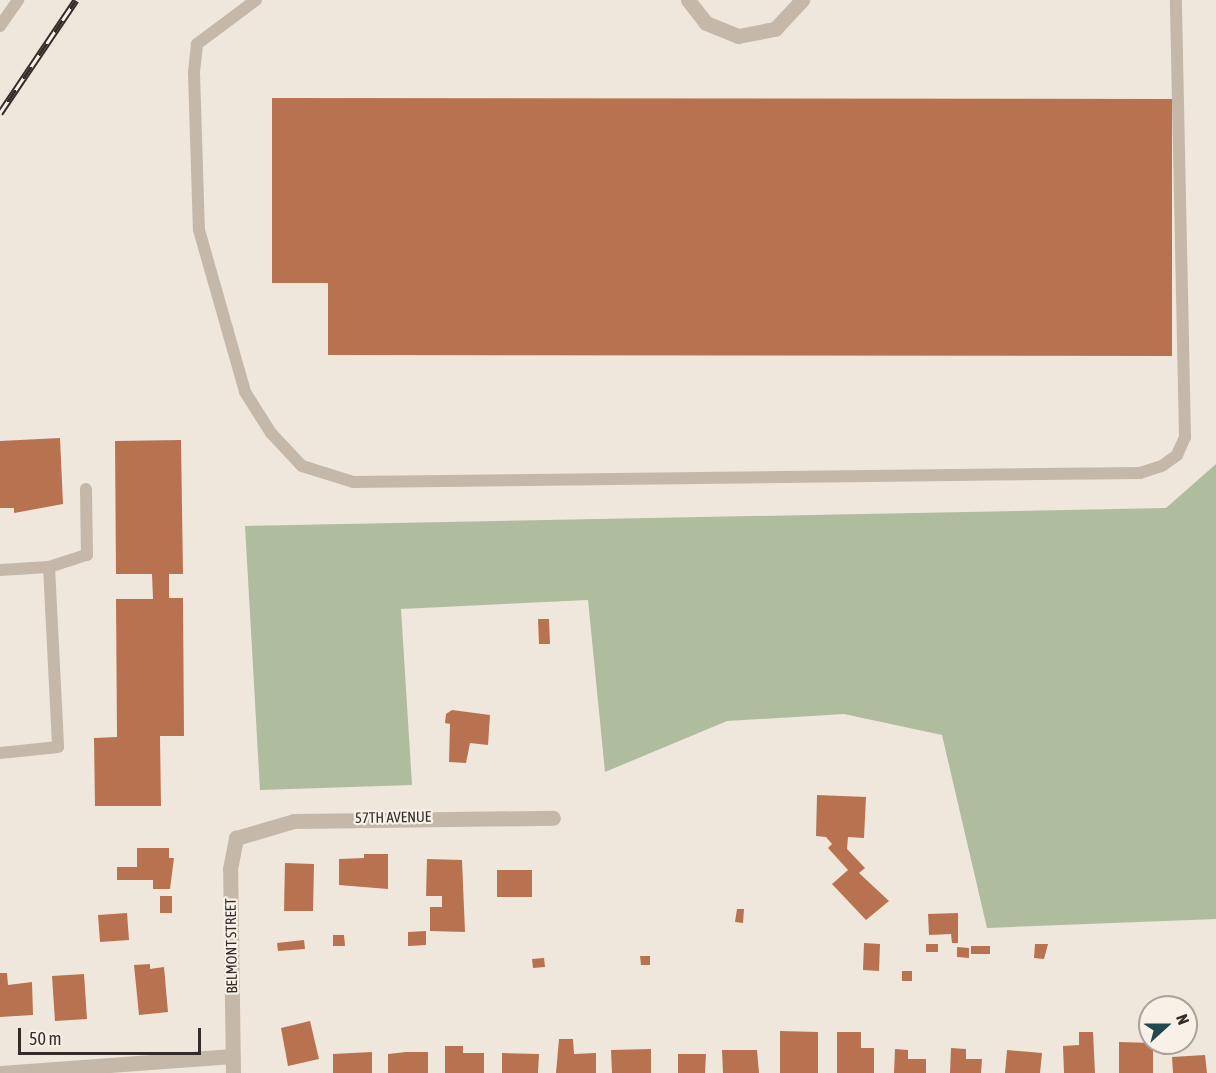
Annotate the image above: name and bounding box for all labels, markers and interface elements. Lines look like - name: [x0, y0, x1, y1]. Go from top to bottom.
- street label: 57TH AVENUE: [355, 807, 431, 827]
- street label: BELMONT STREET: [221, 898, 241, 994]
- north arrow: [1138, 995, 1198, 1055]
- text: N: [1173, 1012, 1193, 1027]
- scale bar: [21, 1016, 204, 1054]
- text: 50 m: [29, 1028, 61, 1049]

